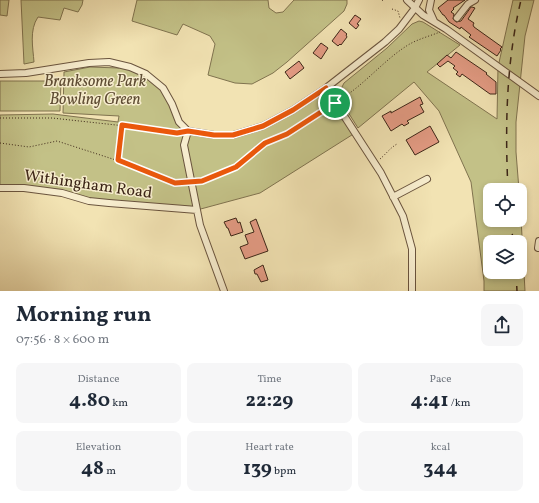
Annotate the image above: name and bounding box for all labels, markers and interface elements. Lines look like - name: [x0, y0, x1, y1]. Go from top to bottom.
- park label: Branksome Park Bowling Green: [44, 71, 147, 111]
- pin: [318, 86, 352, 120]
- icon: arrive: [324, 92, 346, 114]
- street label: Withingham Road: [23, 165, 153, 205]
- map controls: [483, 183, 527, 279]
- button: locate: [483, 183, 527, 227]
- button: layers: [483, 235, 527, 279]
- text: Morning run: [16, 300, 151, 331]
- button: share: [481, 304, 523, 346]
- text: 07:56 · 8 × 600 m: [16, 331, 109, 349]
- text: Distance: [77, 372, 120, 387]
- text: Time: [257, 372, 282, 387]
- text: Pace: [430, 372, 452, 387]
- text: 4.80: [69, 387, 110, 415]
- text: 22:29: [246, 387, 293, 415]
- text: 4:41: [411, 387, 449, 415]
- text: km: [110, 396, 128, 411]
- text: /km: [449, 396, 470, 411]
- text: Elevation: [76, 440, 121, 455]
- text: Heart rate: [245, 440, 294, 455]
- text: kcal: [431, 440, 450, 455]
- text: 48: [81, 455, 104, 483]
- text: 139: [243, 455, 272, 483]
- text: 344: [423, 455, 458, 483]
- text: m: [104, 464, 116, 479]
- text: bpm: [272, 464, 296, 479]

